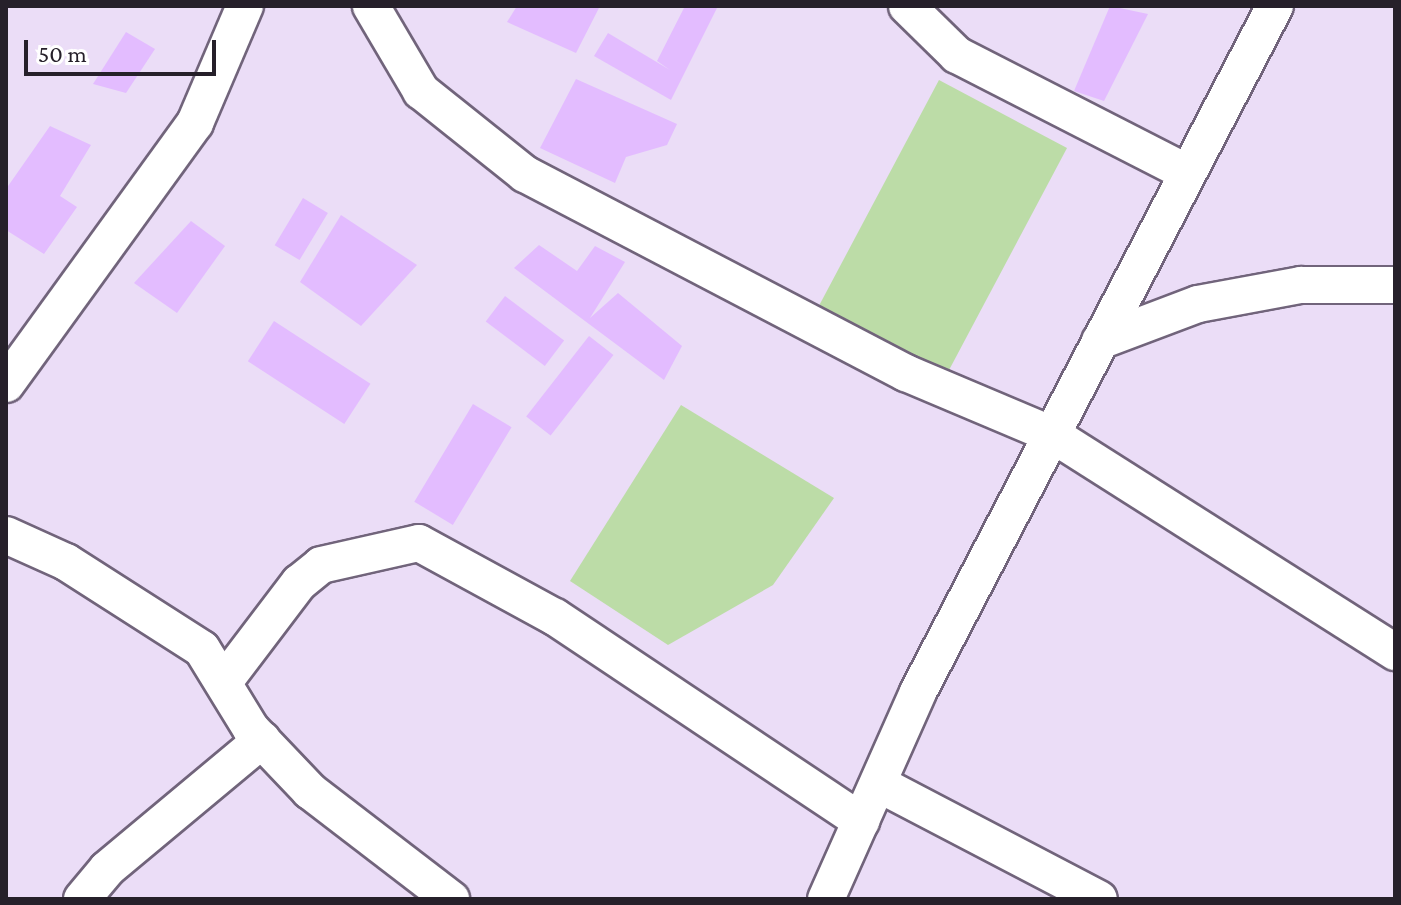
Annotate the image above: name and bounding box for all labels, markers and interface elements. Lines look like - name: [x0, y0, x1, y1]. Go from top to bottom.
- scale bar: [28, 24, 220, 74]
- text: 50 m: [38, 40, 87, 67]

